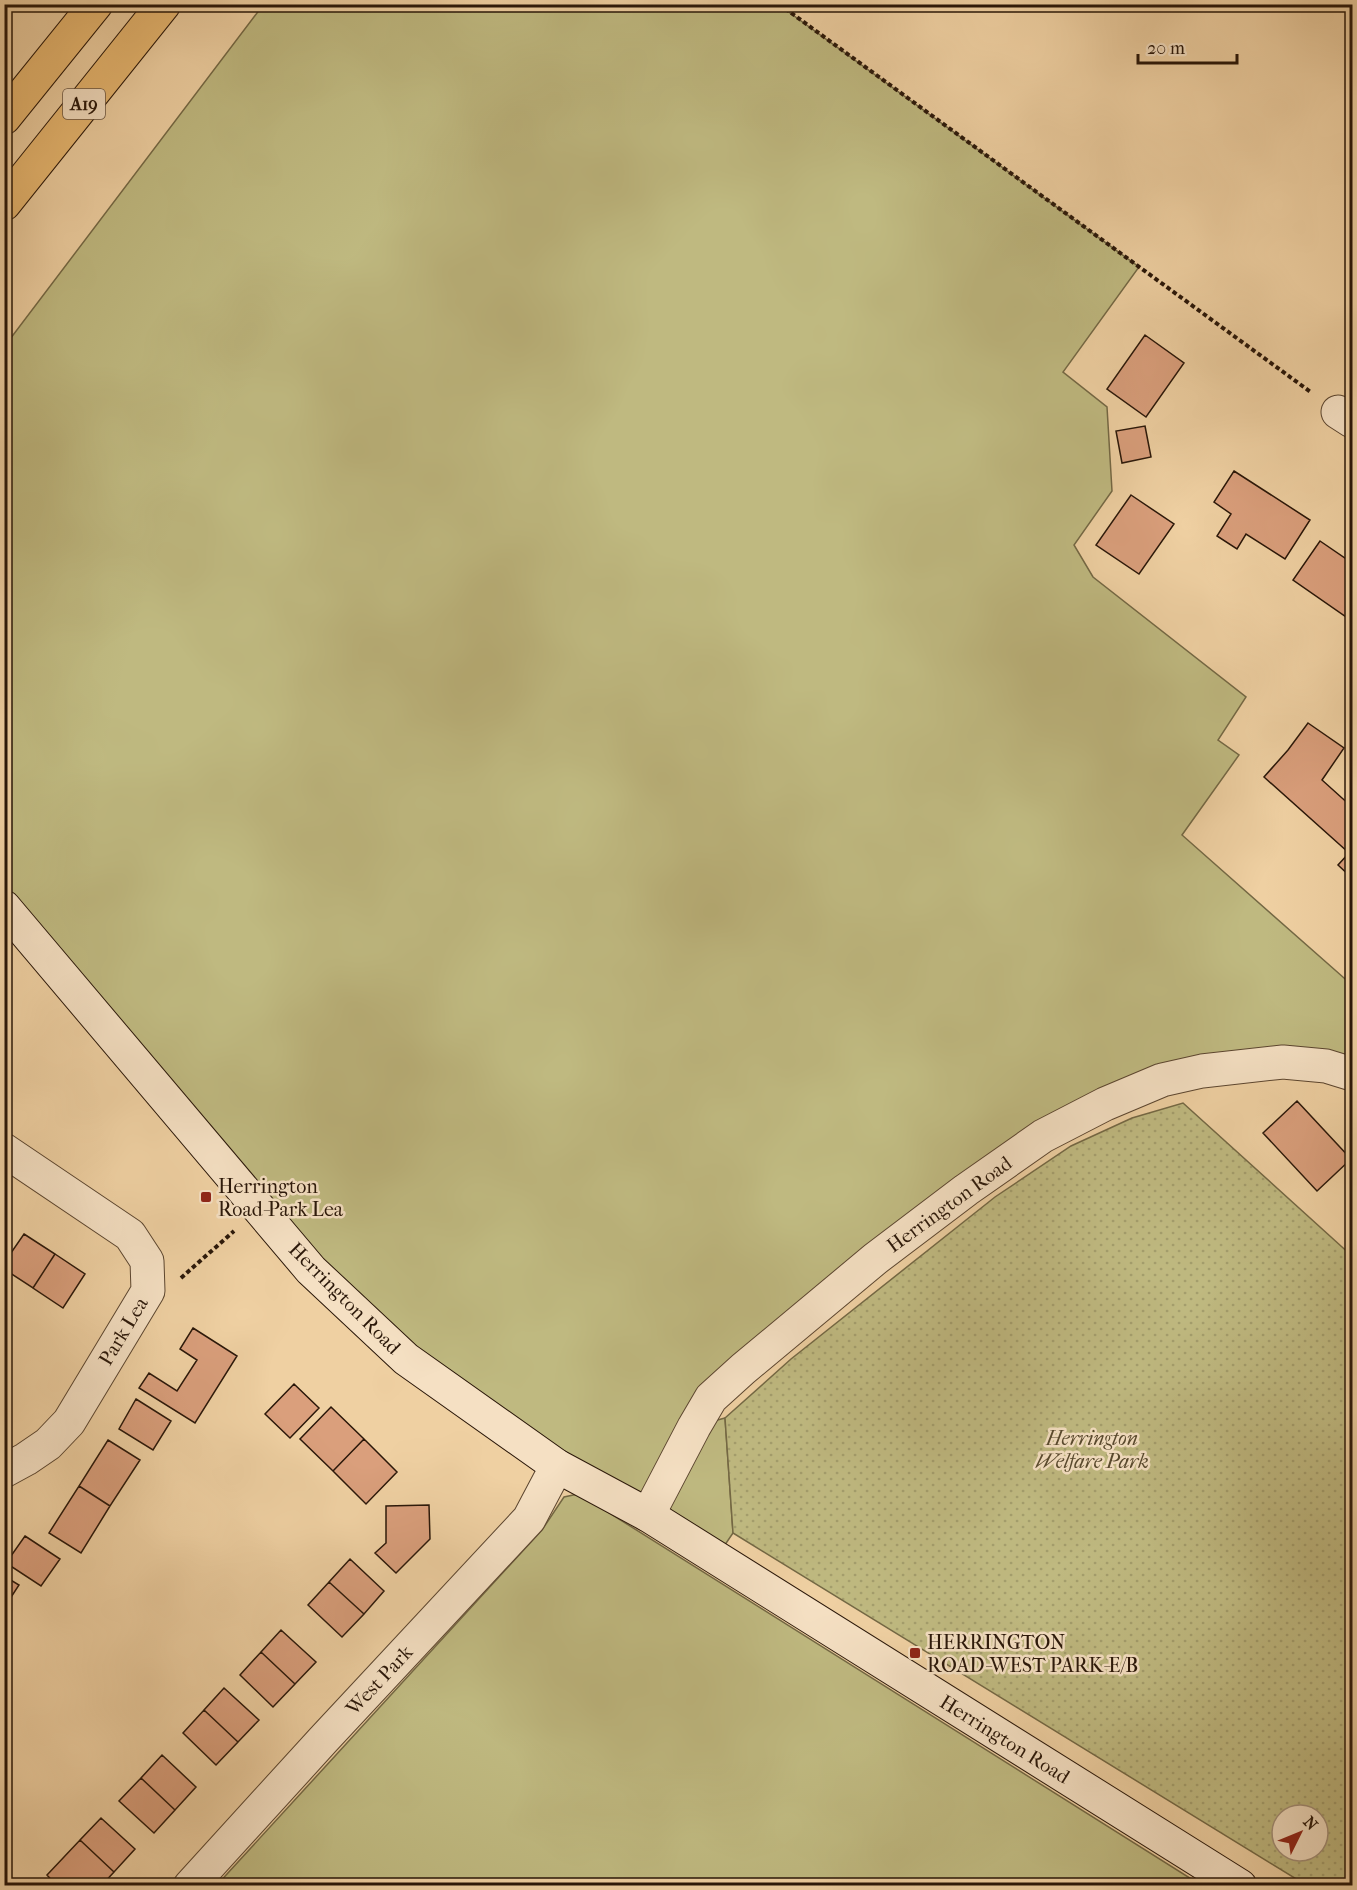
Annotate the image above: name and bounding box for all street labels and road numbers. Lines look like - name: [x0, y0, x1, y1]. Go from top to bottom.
- road number: A19: [63, 89, 105, 119]
- street label: Herrington Road: [882, 1151, 1017, 1257]
- street label: Herrington Road: [284, 1238, 406, 1360]
- street label: Park Lea: [94, 1292, 153, 1369]
- street label: West Park: [341, 1640, 418, 1721]
- street label: Herrington Road: [936, 1690, 1075, 1789]

